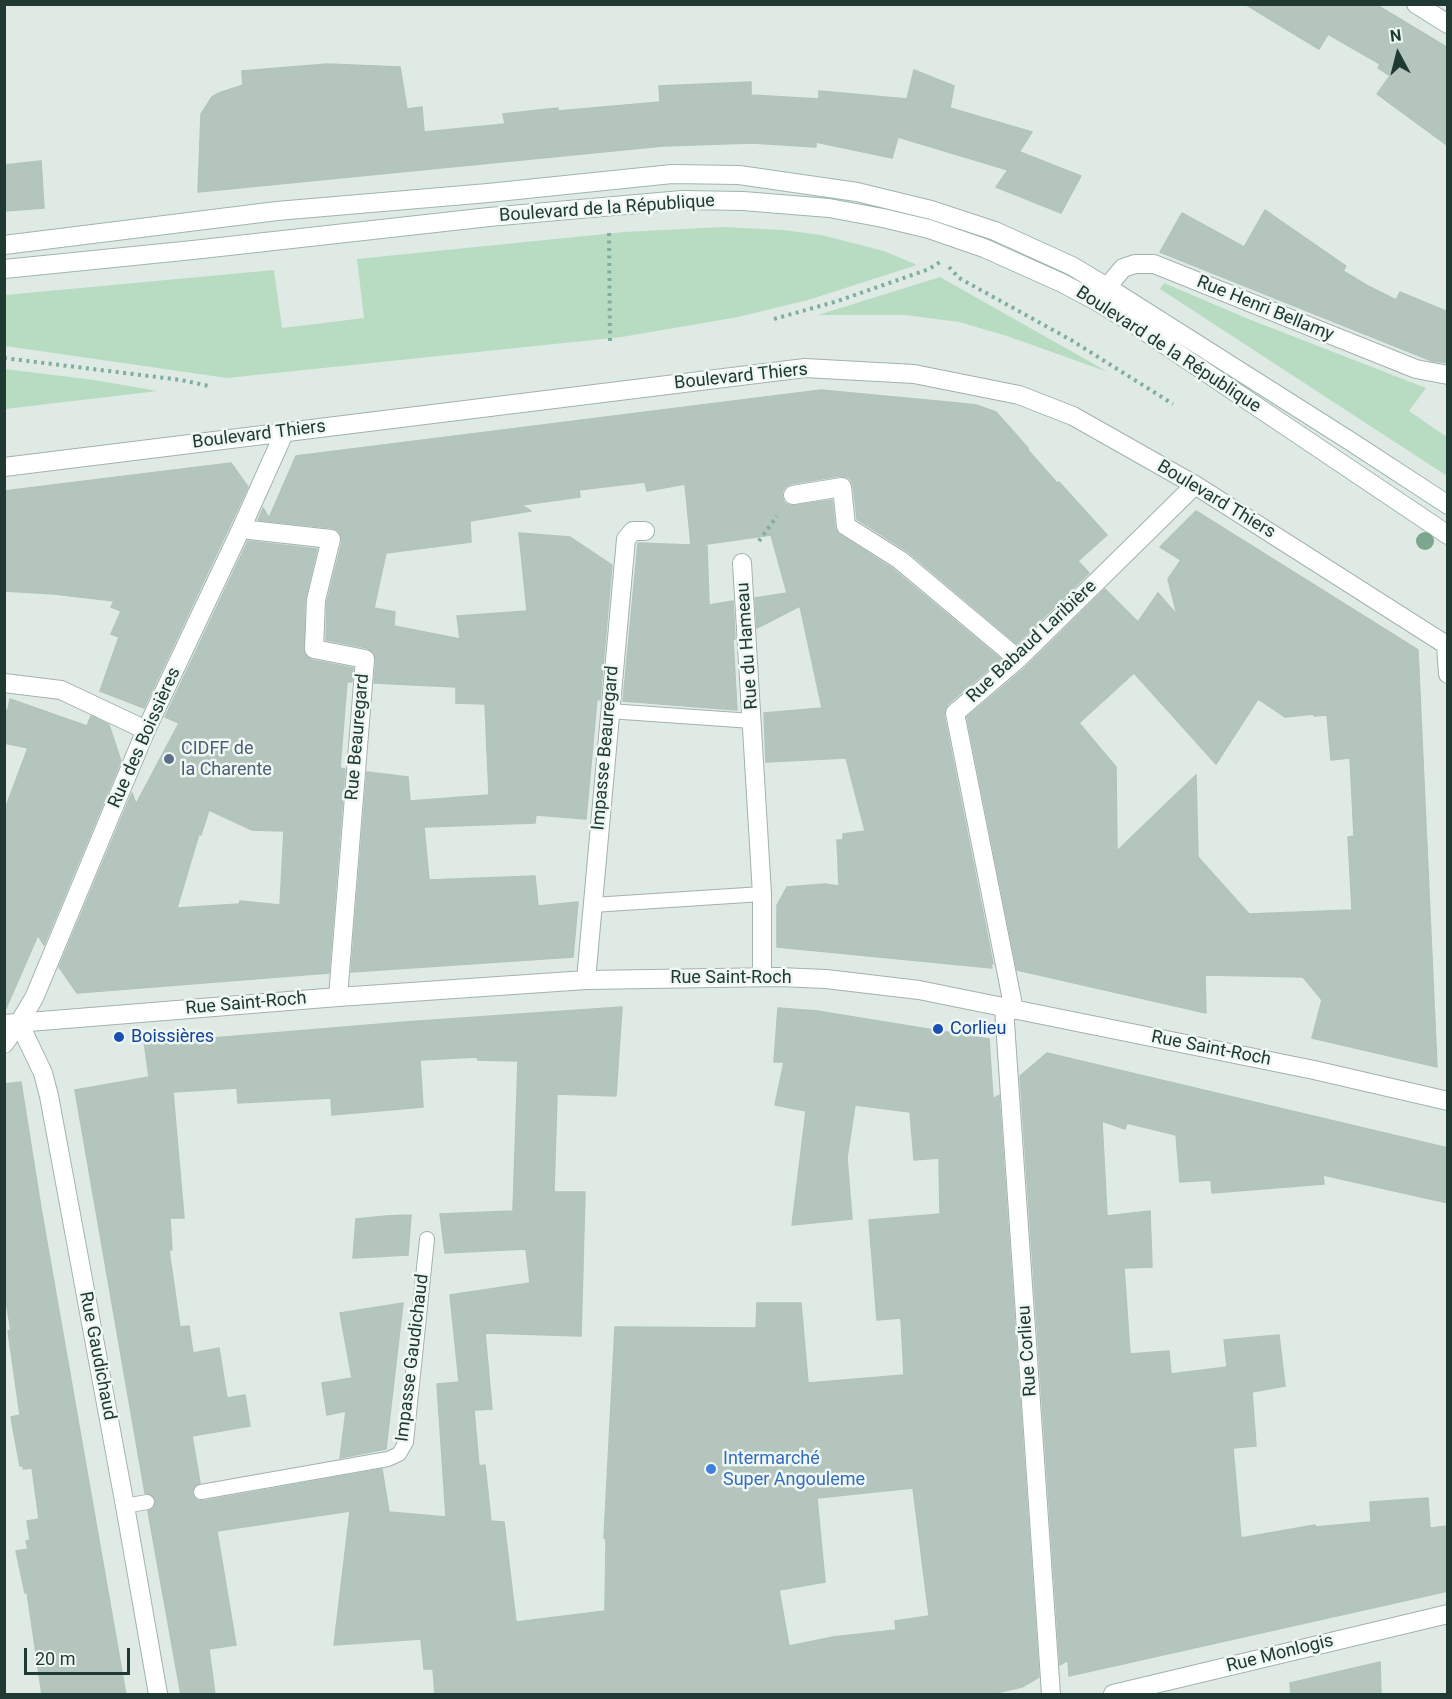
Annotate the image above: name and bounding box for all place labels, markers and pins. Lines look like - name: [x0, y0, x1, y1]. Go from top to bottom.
- place label: CIDFF de la Charente: [181, 738, 272, 780]
- marker: CIDFF de la Charente: [162, 752, 176, 766]
- place label: Corlieu: [950, 1018, 1006, 1040]
- marker: Corlieu: [931, 1022, 945, 1036]
- place label: Boissières: [131, 1026, 214, 1048]
- marker: Boissières: [112, 1030, 126, 1044]
- place label: Intermarché Super Angouleme: [723, 1448, 865, 1490]
- marker: Intermarché Super Angouleme: [704, 1462, 718, 1476]

